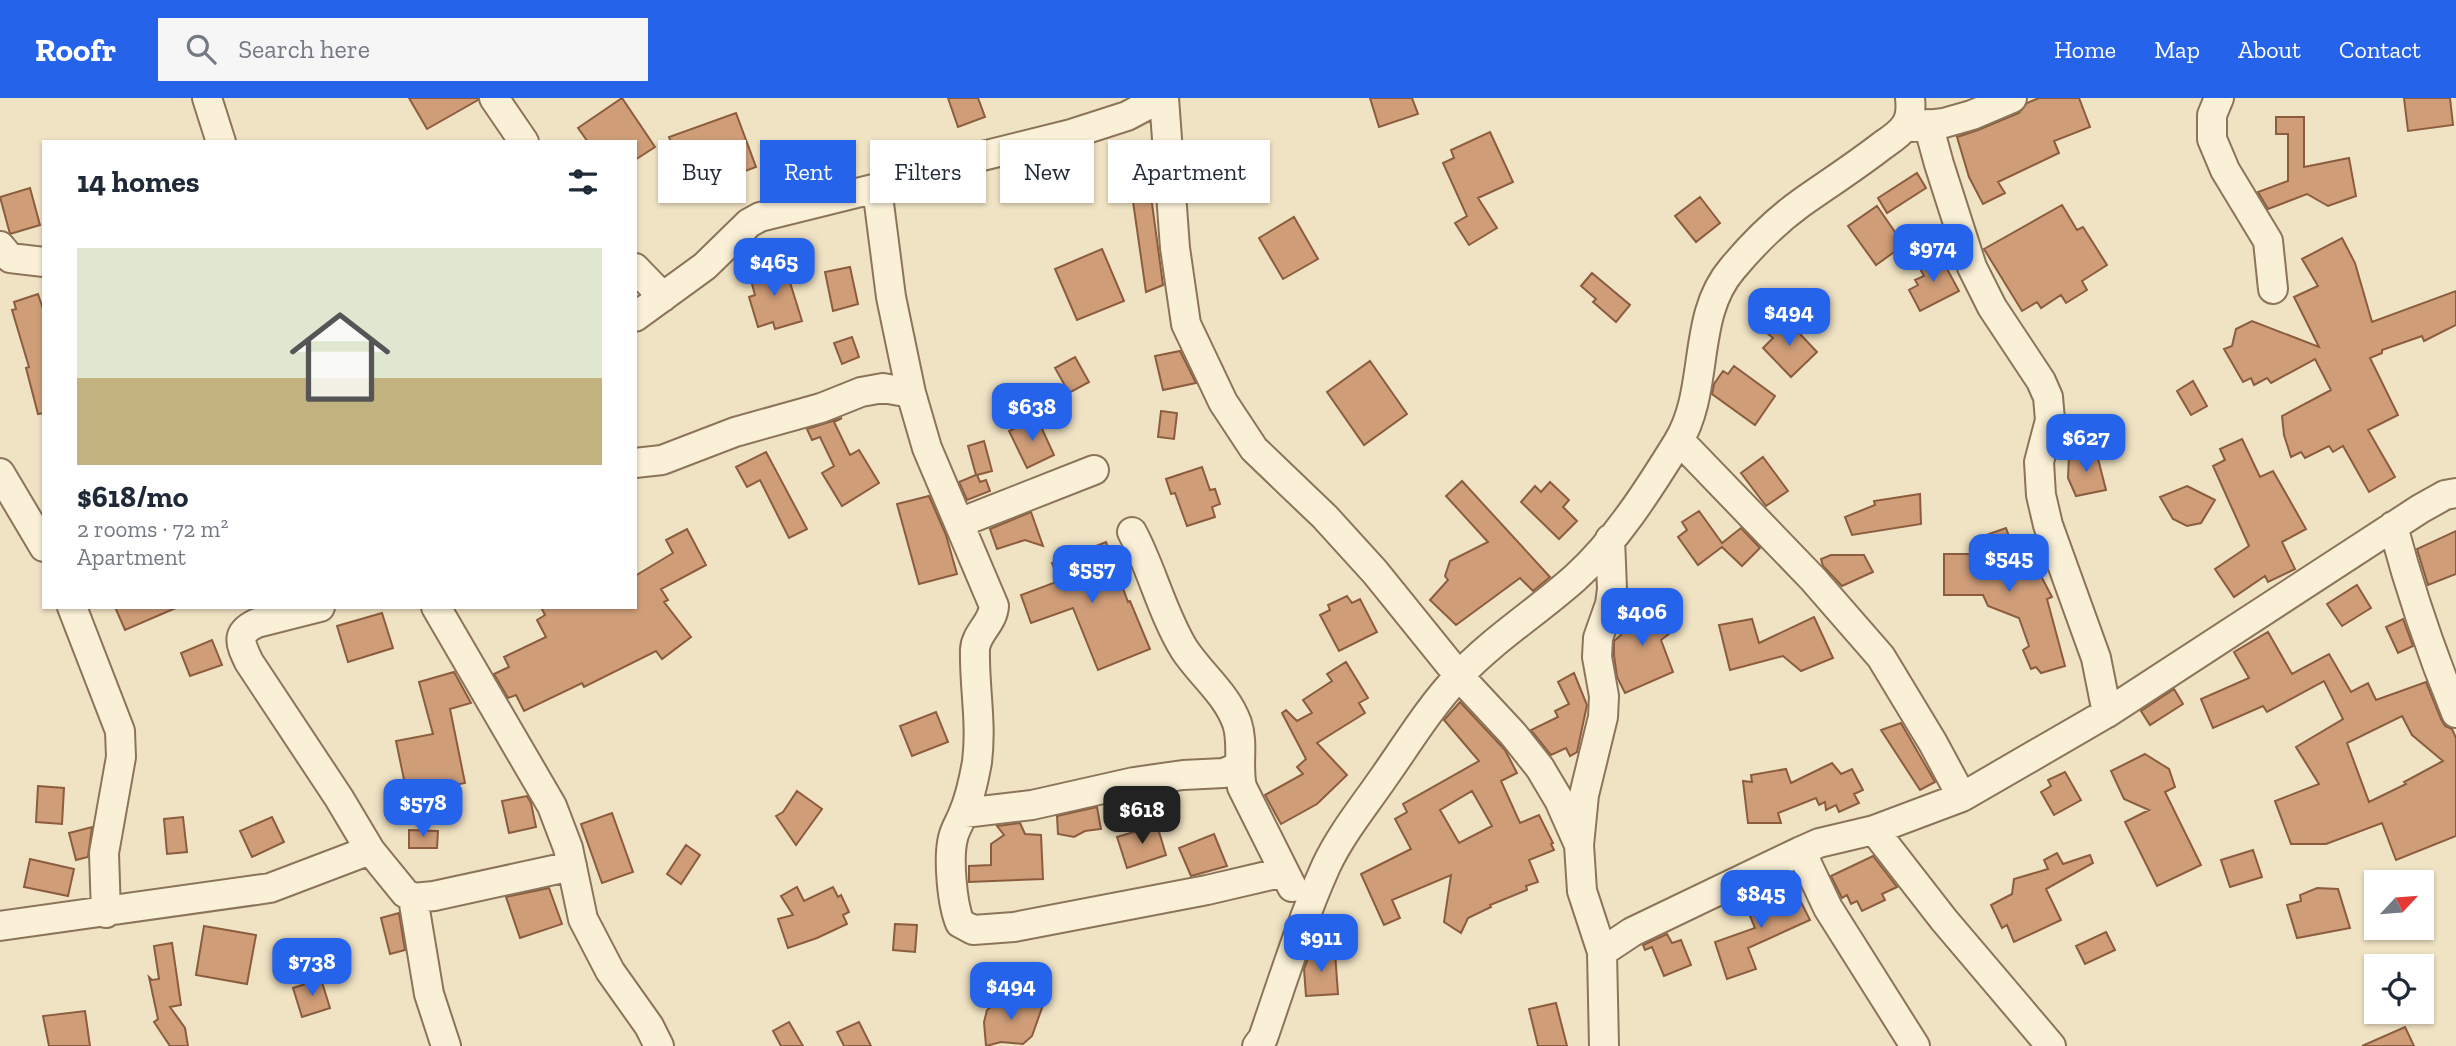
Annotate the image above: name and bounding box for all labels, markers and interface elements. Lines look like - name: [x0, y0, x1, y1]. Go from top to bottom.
- search box: [158, 18, 648, 81]
- text: Roofr: [35, 30, 116, 69]
- icon: search: [182, 30, 220, 68]
- text: Search here: [238, 33, 370, 65]
- text: Home: [2054, 35, 2116, 64]
- text: Map: [2154, 35, 2200, 64]
- text: About: [2238, 35, 2301, 64]
- text: Contact: [2339, 35, 2421, 64]
- chip: Buy: [658, 140, 746, 203]
- chip: Rent: [760, 140, 856, 203]
- chip: Filters: [870, 140, 986, 203]
- chip: New: [1000, 140, 1094, 203]
- chip: Apartment: [1108, 140, 1270, 203]
- icon: filters: [564, 163, 602, 201]
- text: 14 homes: [77, 164, 200, 200]
- pin: $974: [1892, 225, 1974, 284]
- text: $974: [1909, 233, 1957, 261]
- pin: $465: [733, 238, 815, 298]
- text: $465: [750, 247, 798, 275]
- pin: $494: [1748, 288, 1830, 348]
- icon: home: [277, 294, 403, 420]
- text: $494: [1764, 297, 1814, 325]
- pin: $638: [991, 384, 1073, 443]
- text: $638: [1008, 392, 1056, 420]
- pin: $627: [2045, 414, 2127, 474]
- text: $627: [2062, 423, 2110, 451]
- text: $618/mo: [77, 479, 189, 515]
- text: 2 rooms · 72 m²: [77, 515, 228, 543]
- pin: $545: [1968, 534, 2050, 594]
- text: Apartment: [77, 543, 186, 571]
- text: $545: [1985, 543, 2033, 571]
- pin: $557: [1051, 546, 1133, 605]
- text: $557: [1069, 554, 1115, 582]
- pin: $406: [1601, 588, 1683, 648]
- text: $406: [1617, 597, 1667, 625]
- pin: $578: [382, 780, 464, 839]
- pin: $618: [1101, 786, 1183, 846]
- text: $578: [399, 788, 447, 816]
- text: $618: [1119, 795, 1165, 823]
- pin: $845: [1720, 870, 1802, 930]
- north arrow: [2364, 870, 2434, 940]
- map controls: [2364, 870, 2434, 1024]
- text: $845: [1737, 879, 1785, 907]
- pin: $911: [1280, 914, 1362, 974]
- text: $911: [1300, 923, 1342, 951]
- pin: $738: [271, 939, 353, 998]
- text: $738: [288, 947, 336, 975]
- button: locate: [2364, 954, 2434, 1024]
- pin: $494: [970, 962, 1052, 1022]
- text: $494: [986, 971, 1036, 999]

